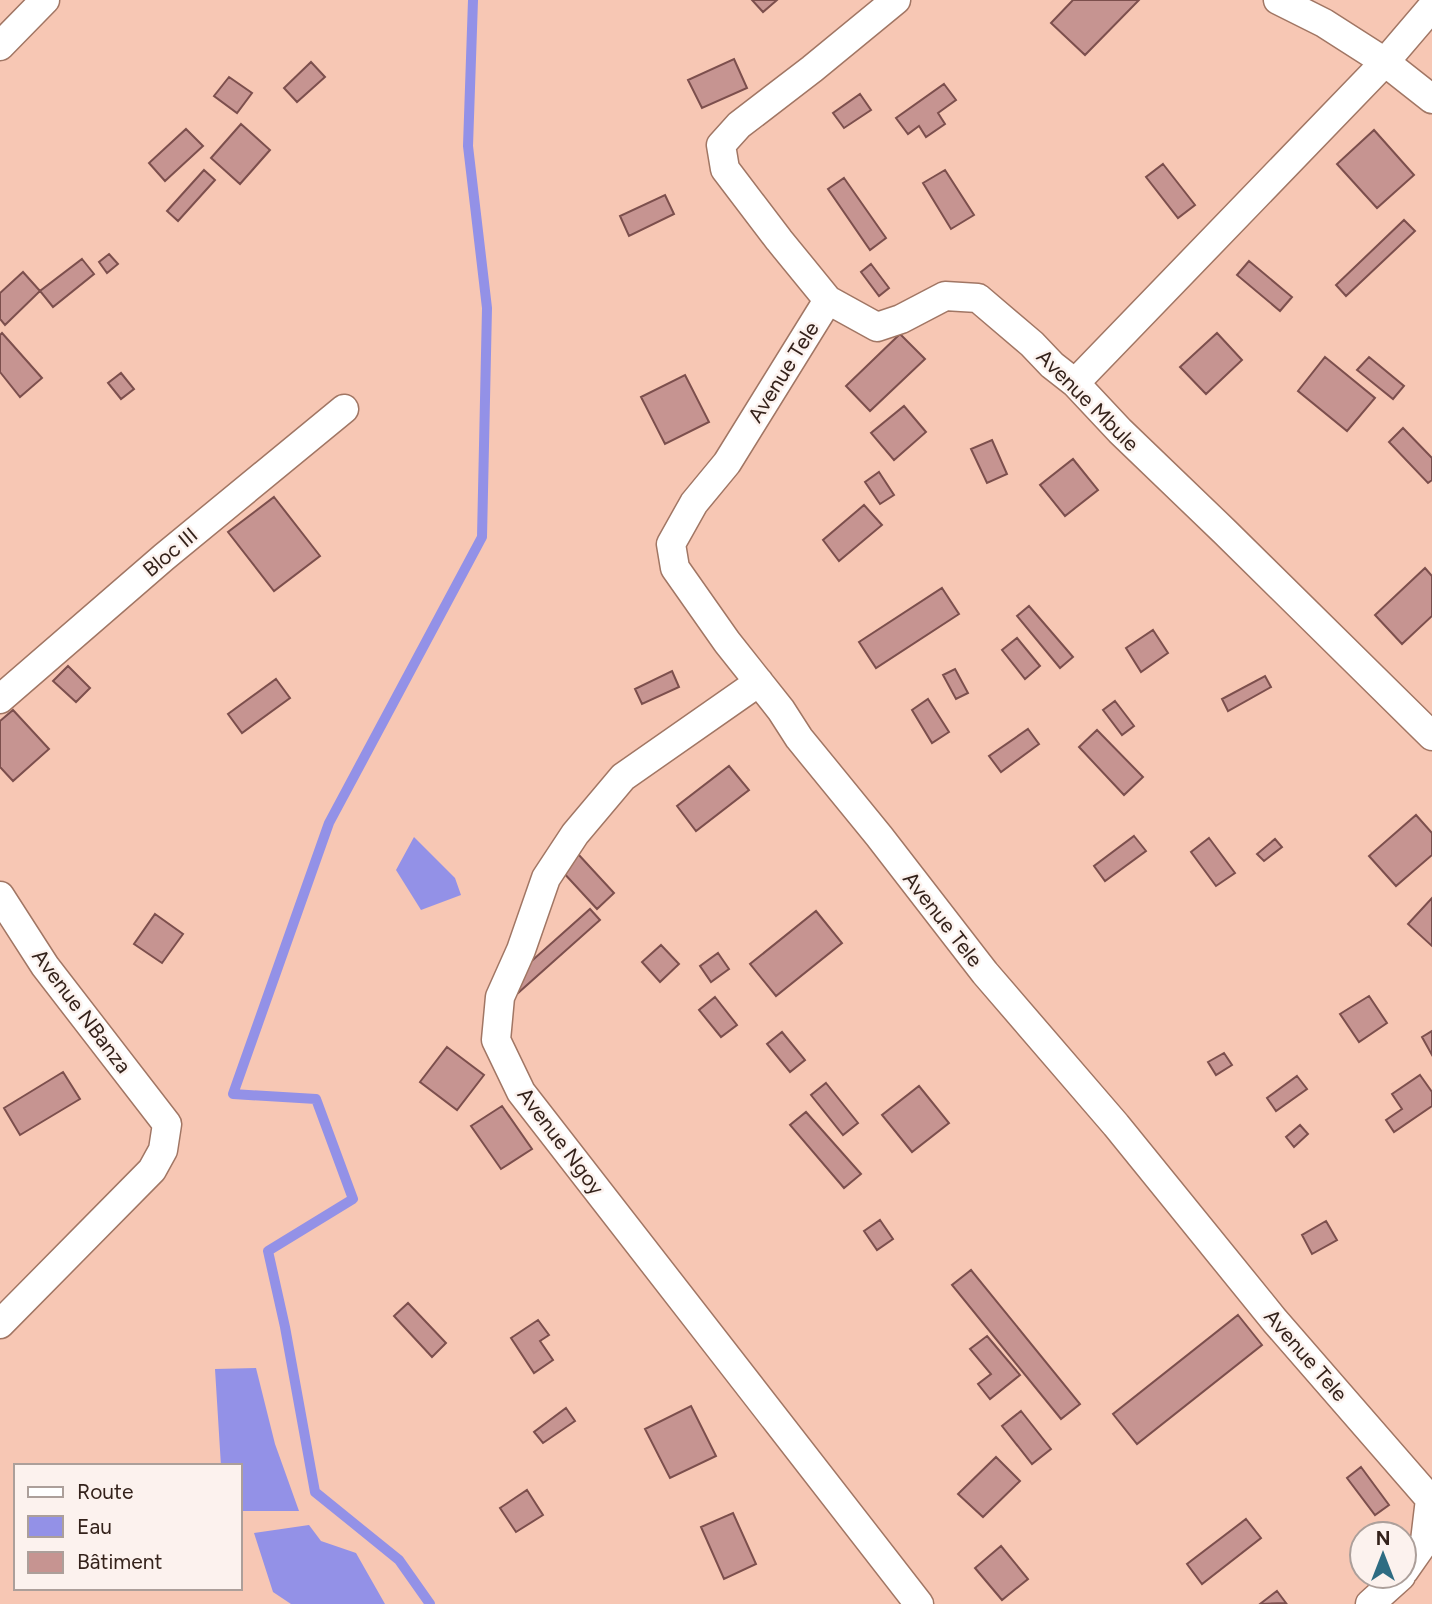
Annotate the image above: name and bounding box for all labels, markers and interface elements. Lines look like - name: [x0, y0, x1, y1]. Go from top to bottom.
- street label: Avenue Tele: [742, 317, 824, 427]
- street label: Avenue Mbule: [1032, 344, 1144, 456]
- street label: Bloc III: [138, 522, 202, 582]
- street label: Avenue Tele: [898, 866, 988, 972]
- street label: Avenue NBanza: [27, 944, 137, 1078]
- street label: Avenue Ngoy: [513, 1082, 609, 1200]
- street label: Avenue Tele: [1259, 1304, 1353, 1406]
- legend: [14, 1464, 242, 1590]
- text: Route: [77, 1479, 133, 1504]
- text: Eau: [77, 1514, 112, 1539]
- north arrow: [1348, 1520, 1418, 1590]
- text: N: [1376, 1527, 1390, 1550]
- text: Bâtiment: [77, 1549, 162, 1574]

